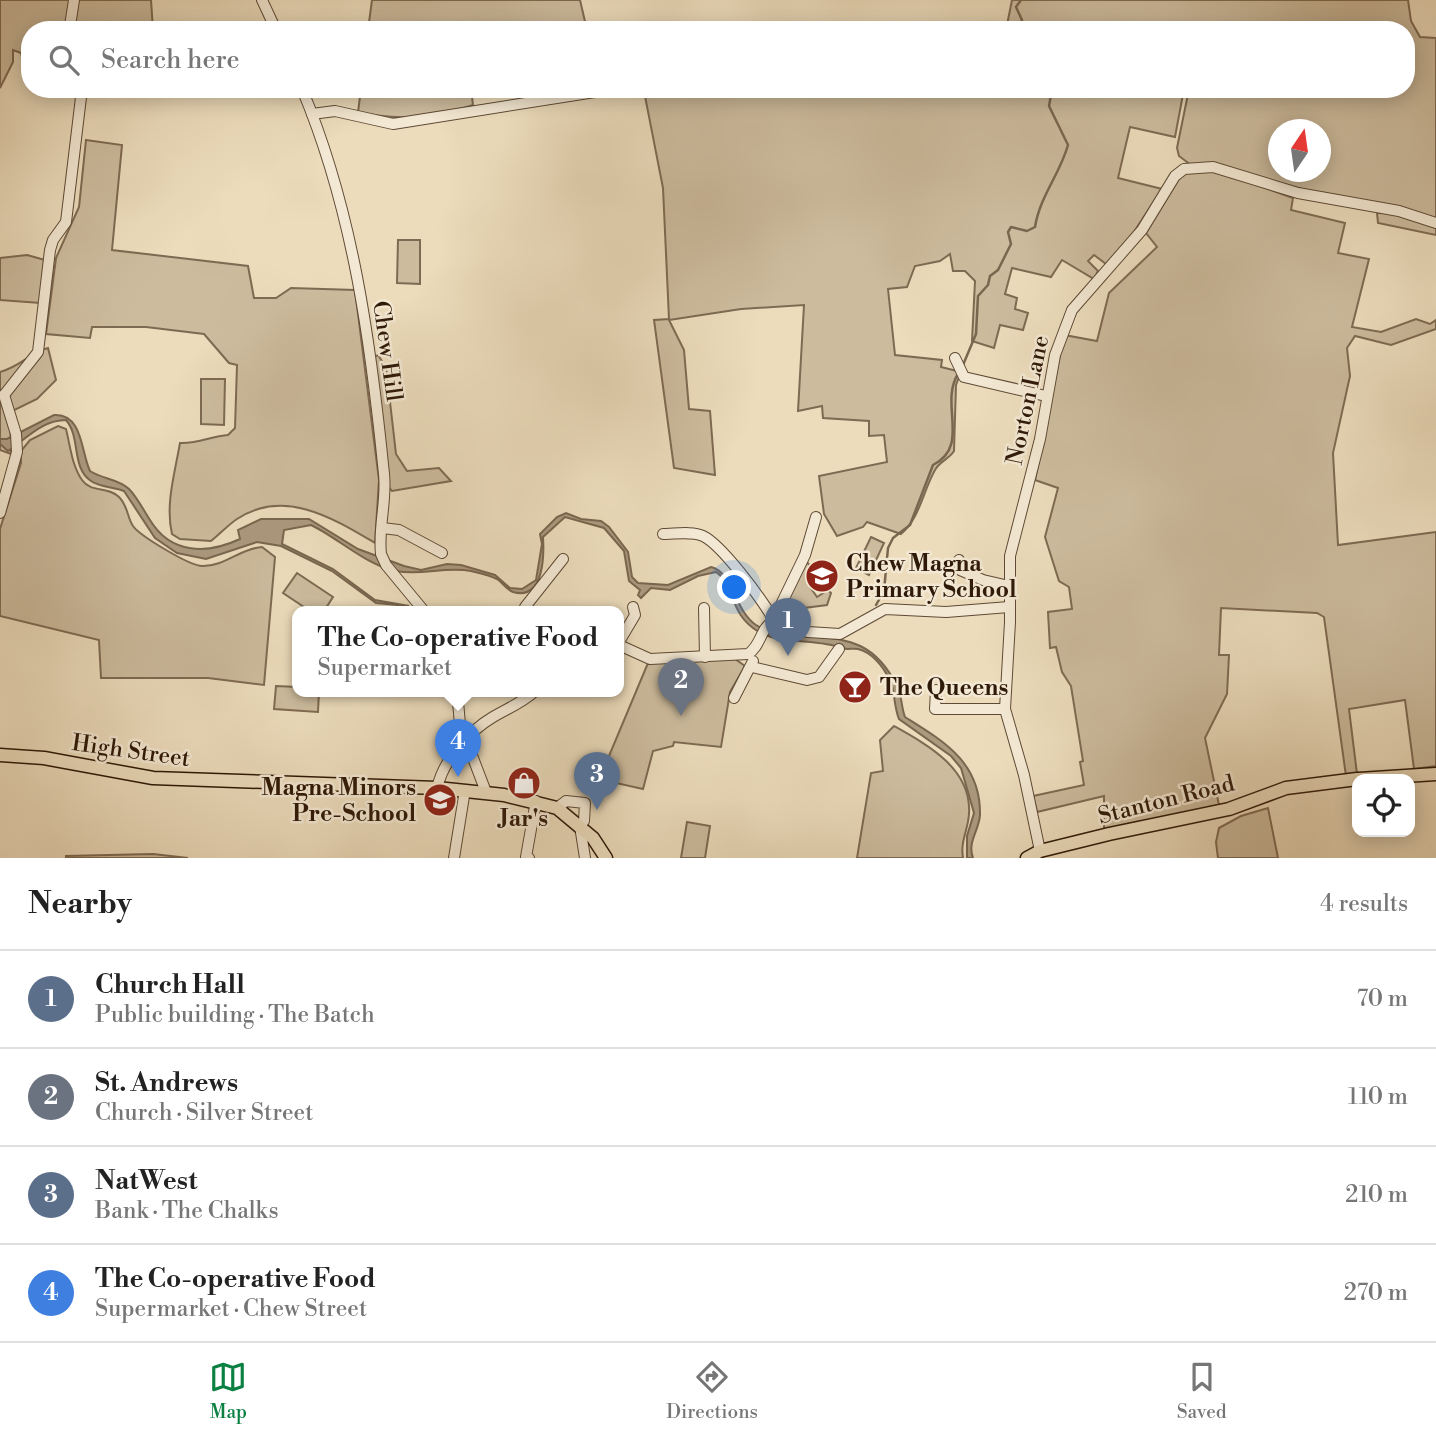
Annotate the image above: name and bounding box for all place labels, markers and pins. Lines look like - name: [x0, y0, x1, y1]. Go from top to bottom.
- place label: Chew Magna Primary School: [846, 550, 1017, 604]
- school or university icon: Chew Magna Primary School: [803, 557, 841, 595]
- pin: 1: [765, 598, 811, 656]
- pin: 2: [658, 658, 704, 716]
- bar icon: The Queens: [836, 668, 874, 706]
- place label: The Queens: [880, 674, 1008, 702]
- pin: 4: [435, 719, 481, 777]
- pin: 3: [574, 752, 620, 810]
- shop icon: Jar's: [505, 764, 543, 802]
- place label: Magna Minors Pre-School: [261, 774, 416, 828]
- school or university icon: Magna Minors Pre-School: [421, 781, 459, 819]
- place label: Jar's: [497, 805, 548, 833]

